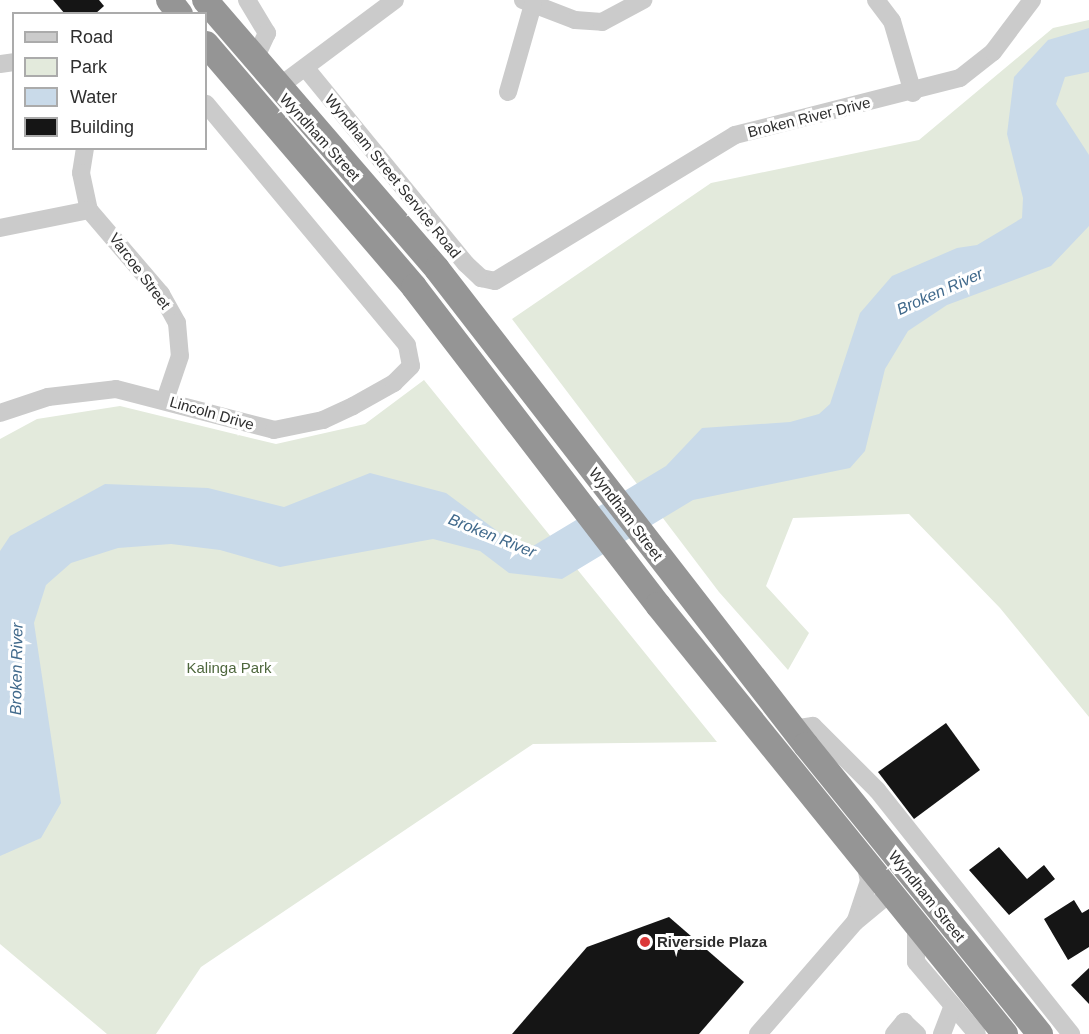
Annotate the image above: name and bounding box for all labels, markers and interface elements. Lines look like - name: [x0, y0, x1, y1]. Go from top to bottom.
- legend: [12, 12, 207, 150]
- text: Road: [70, 27, 113, 47]
- text: Park: [70, 57, 107, 77]
- text: Water: [70, 87, 117, 107]
- street label: Wyndham Street: [276, 90, 364, 184]
- street label: Wyndham Street Service Road: [321, 90, 465, 262]
- street label: Broken River Drive: [746, 93, 872, 141]
- text: Building: [70, 117, 134, 137]
- street label: Varcoe Street: [106, 229, 174, 313]
- water label: Broken River: [894, 264, 986, 320]
- street label: Lincoln Drive: [168, 392, 256, 434]
- street label: Wyndham Street: [585, 464, 667, 564]
- water label: Broken River: [446, 510, 538, 562]
- water label: Broken River: [7, 623, 27, 715]
- park label: Kalinga Park: [186, 659, 272, 677]
- street label: Wyndham Street: [885, 847, 969, 945]
- place label: Riverside Plaza: [657, 933, 767, 951]
- marker: Riverside Plaza: [638, 935, 652, 949]

